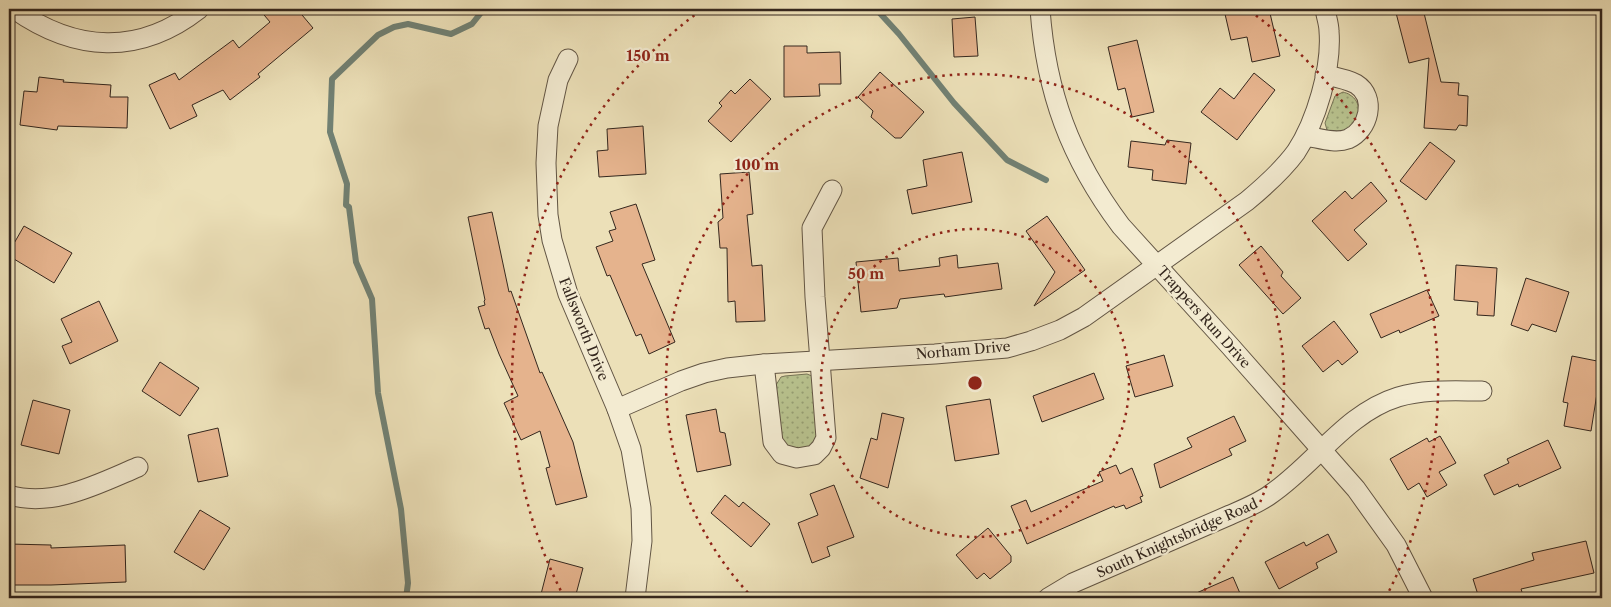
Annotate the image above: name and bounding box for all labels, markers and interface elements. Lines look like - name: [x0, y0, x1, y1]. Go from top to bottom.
- text: 150 m: [626, 46, 670, 65]
- text: 100 m: [735, 155, 779, 174]
- street label: Trappers Run Drive: [1153, 262, 1255, 372]
- text: 50 m: [848, 264, 884, 283]
- street label: Fallsworth Drive: [555, 275, 613, 383]
- street label: Norham Drive: [915, 337, 1011, 363]
- centre of rings: [966, 374, 984, 392]
- street label: South Knightsbridge Road: [1093, 494, 1261, 582]

